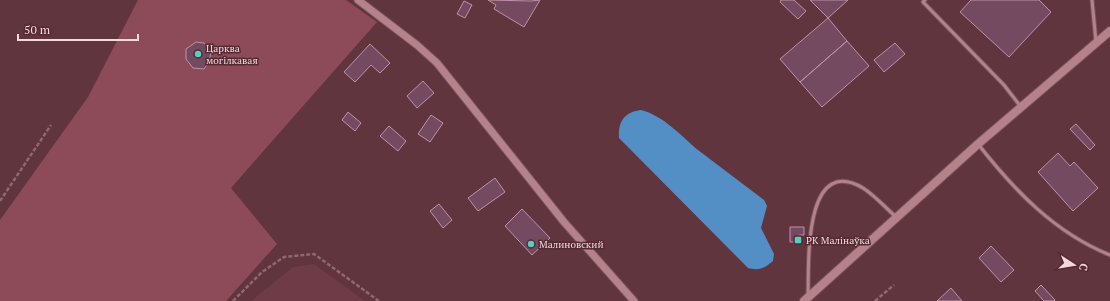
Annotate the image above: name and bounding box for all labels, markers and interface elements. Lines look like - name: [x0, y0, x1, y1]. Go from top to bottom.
- scale bar: [18, 16, 138, 42]
- text: 50 m: [24, 22, 51, 37]
- place label: Царква могілкавая: [206, 42, 258, 67]
- marker: Царква могілкавая: [193, 49, 203, 59]
- place label: РК Малінаўка: [806, 234, 870, 247]
- marker: РК Малінаўка: [793, 235, 803, 245]
- place label: Малиновский: [539, 238, 604, 251]
- marker: Малиновский: [526, 239, 536, 249]
- north arrow: [1054, 245, 1094, 285]
- text: С: [1076, 262, 1091, 272]

